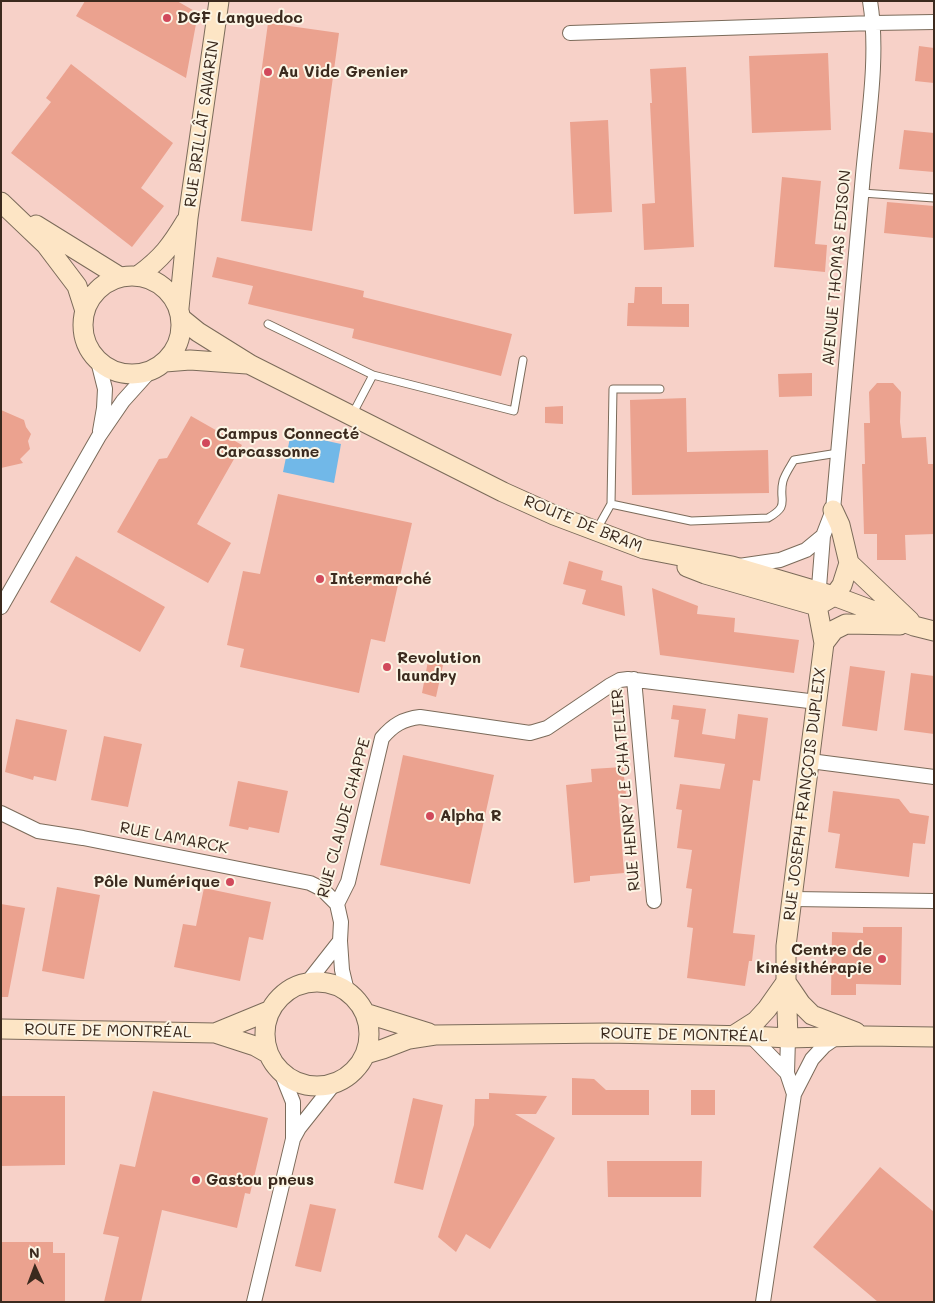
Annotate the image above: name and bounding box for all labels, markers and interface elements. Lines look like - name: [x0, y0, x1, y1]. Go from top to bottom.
- place label: DGF Languedoc: [177, 8, 303, 28]
- marker: DGF Languedoc: [161, 12, 173, 24]
- street label: RUE BRILLÂT SAVARIN: [181, 39, 223, 209]
- place label: Au Vide Grenier: [278, 62, 408, 82]
- marker: Au Vide Grenier: [262, 66, 274, 78]
- street label: AVENUE THOMAS EDISON: [819, 169, 855, 367]
- place label: Campus Connecté Carcassonne: [216, 424, 359, 462]
- marker: Campus Connecté Carcassonne: [200, 437, 212, 449]
- street label: ROUTE DE BRAM: [521, 491, 645, 557]
- place label: Intermarché: [330, 569, 432, 589]
- marker: Intermarché: [314, 573, 326, 585]
- place label: Revolution laundry: [397, 648, 481, 686]
- marker: Revolution laundry: [381, 661, 393, 673]
- street label: RUE JOSEPH FRANÇOIS DUPLEIX: [780, 666, 830, 922]
- street label: RUE HENRY LE CHATELIER: [608, 688, 644, 892]
- street label: RUE CLAUDE CHAPPE: [313, 736, 375, 900]
- place label: Alpha R: [440, 806, 502, 826]
- marker: Alpha R: [424, 810, 436, 822]
- street label: RUE LAMARCK: [118, 818, 230, 858]
- place label: Pôle Numérique: [93, 872, 220, 892]
- marker: Pôle Numérique: [224, 876, 236, 888]
- place label: Centre de kinésithérapie: [756, 940, 872, 978]
- marker: Centre de kinésithérapie: [876, 953, 888, 965]
- street label: ROUTE DE MONTRÉAL: [24, 1020, 192, 1042]
- street label: ROUTE DE MONTRÉAL: [600, 1024, 768, 1046]
- place label: Gastou pneus: [206, 1170, 314, 1190]
- marker: Gastou pneus: [190, 1174, 202, 1186]
- north arrow: [10, 1243, 60, 1293]
- text: N: [29, 1243, 40, 1262]

